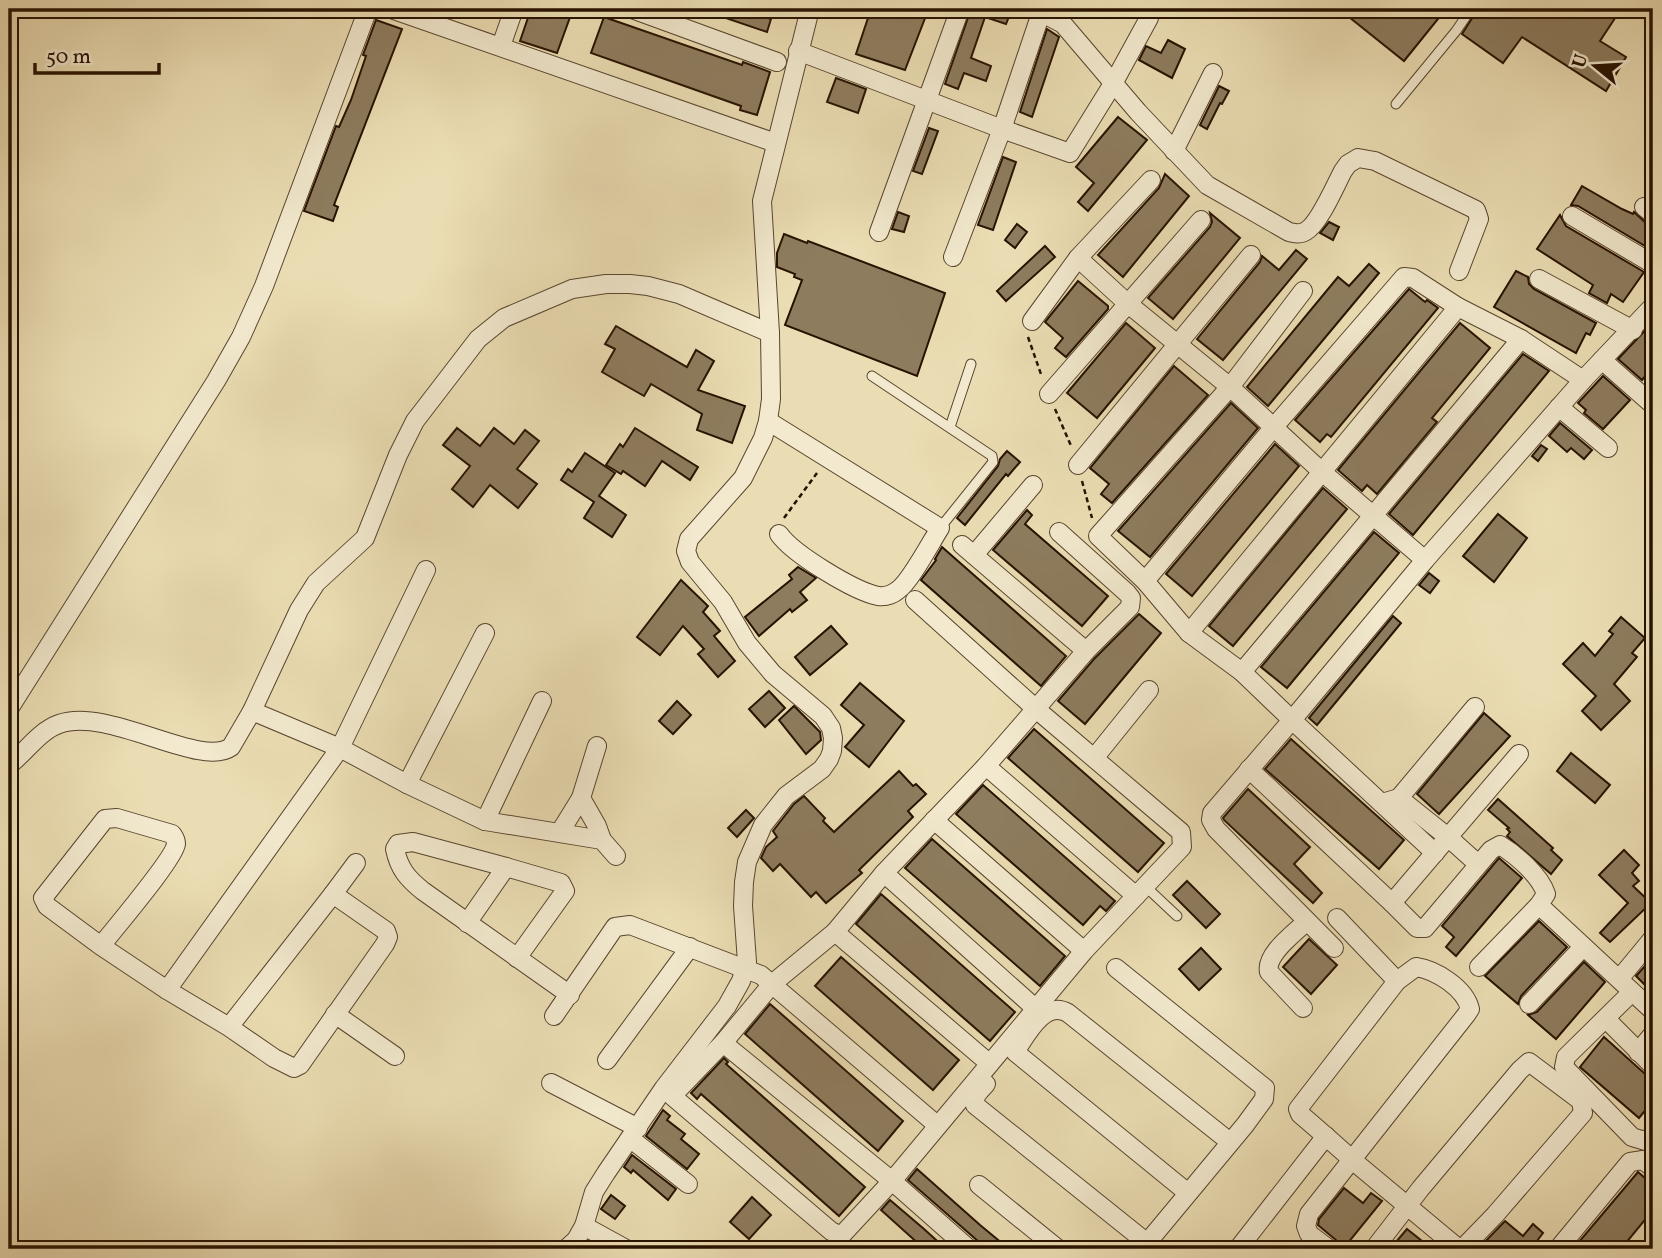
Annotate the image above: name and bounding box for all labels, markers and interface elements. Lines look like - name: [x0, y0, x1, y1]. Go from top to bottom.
- scale bar: [35, 32, 159, 76]
- north arrow: [1560, 32, 1630, 102]
- text: 50 m: [46, 43, 91, 72]
- text: U: [1566, 51, 1595, 72]

